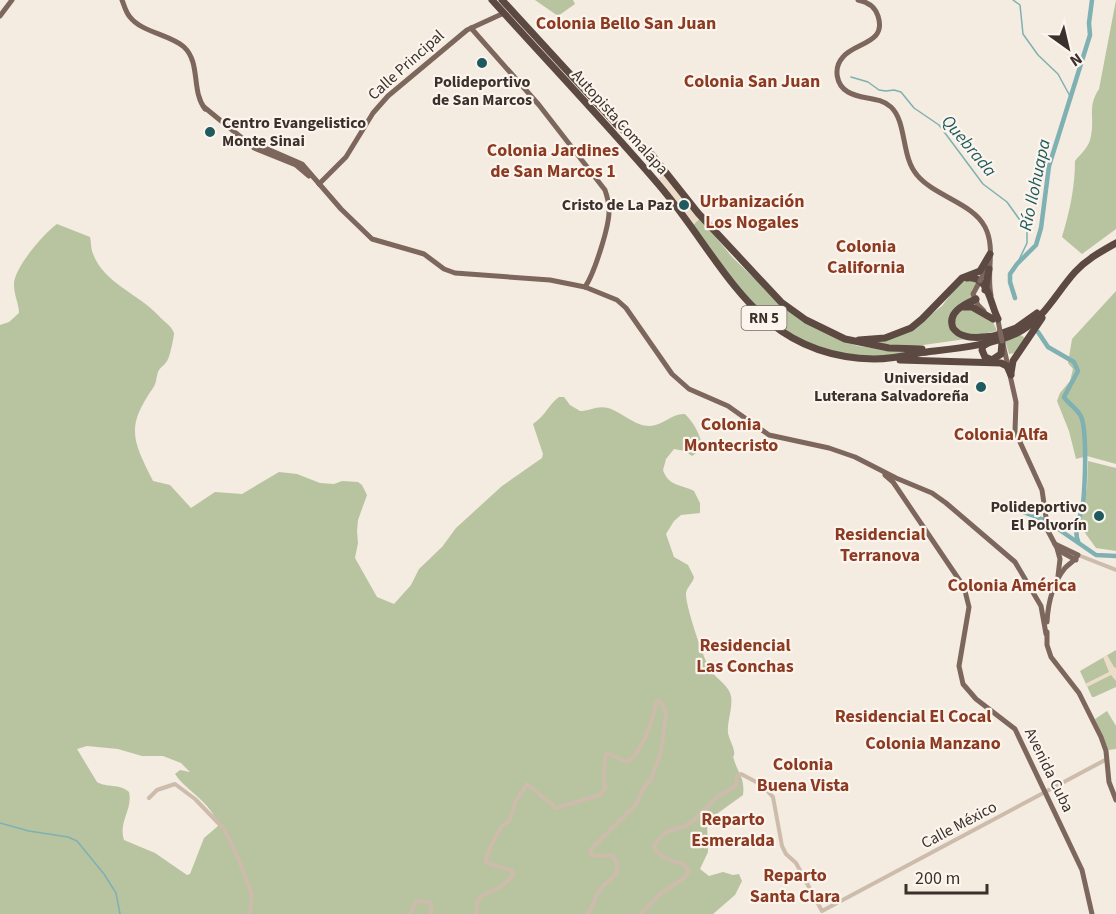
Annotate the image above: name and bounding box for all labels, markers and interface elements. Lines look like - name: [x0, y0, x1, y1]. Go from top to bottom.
- district label: Colonia Bello San Juan: [536, 11, 716, 36]
- north arrow: [1038, 18, 1098, 78]
- street label: Calle Principal: [363, 25, 449, 105]
- text: N: [1065, 48, 1086, 72]
- marker: Polideportivo de San Marcos: [475, 56, 489, 70]
- street label: Autopista Comalapa: [567, 65, 673, 179]
- district label: Colonia San Juan: [684, 69, 820, 94]
- place label: Polideportivo de San Marcos: [432, 71, 532, 111]
- water label: Quebrada: [936, 110, 1003, 183]
- place label: Centro Evangelistico Monte Sinai: [222, 112, 366, 152]
- marker: Centro Evangelistico Monte Sinai: [203, 125, 217, 139]
- water label: Río Ilohuapa: [1013, 137, 1057, 233]
- district label: Colonia Jardines de San Marcos 1: [487, 138, 619, 184]
- district label: Urbanización Los Nogales: [699, 189, 805, 235]
- place label: Cristo de La Paz: [562, 194, 672, 216]
- marker: Cristo de La Paz: [677, 198, 691, 212]
- district label: Colonia California: [827, 234, 905, 280]
- road number: RN 5: [742, 306, 786, 330]
- place label: Universidad Luterana Salvadoreña: [814, 367, 969, 407]
- marker: Universidad Luterana Salvadoreña: [974, 380, 988, 394]
- district label: Colonia Montecristo: [684, 412, 778, 458]
- district label: Colonia Alfa: [954, 422, 1048, 447]
- place label: Polideportivo El Polvorín: [990, 496, 1087, 536]
- marker: Polideportivo El Polvorín: [1092, 509, 1106, 523]
- district label: Residencial Terranova: [834, 522, 926, 568]
- district label: Colonia América: [948, 573, 1076, 598]
- district label: Residencial Las Conchas: [696, 633, 794, 679]
- district label: Residencial El Cocal: [835, 704, 991, 729]
- street label: Avenida Cuba: [1019, 724, 1079, 816]
- district label: Colonia Manzano: [865, 731, 1001, 756]
- district label: Colonia Buena Vista: [757, 752, 849, 798]
- street label: Calle México: [917, 796, 1001, 854]
- district label: Reparto Esmeralda: [691, 807, 775, 853]
- scale bar: [906, 857, 987, 895]
- district label: Reparto Santa Clara: [750, 863, 840, 909]
- text: 200 m: [915, 866, 960, 891]

